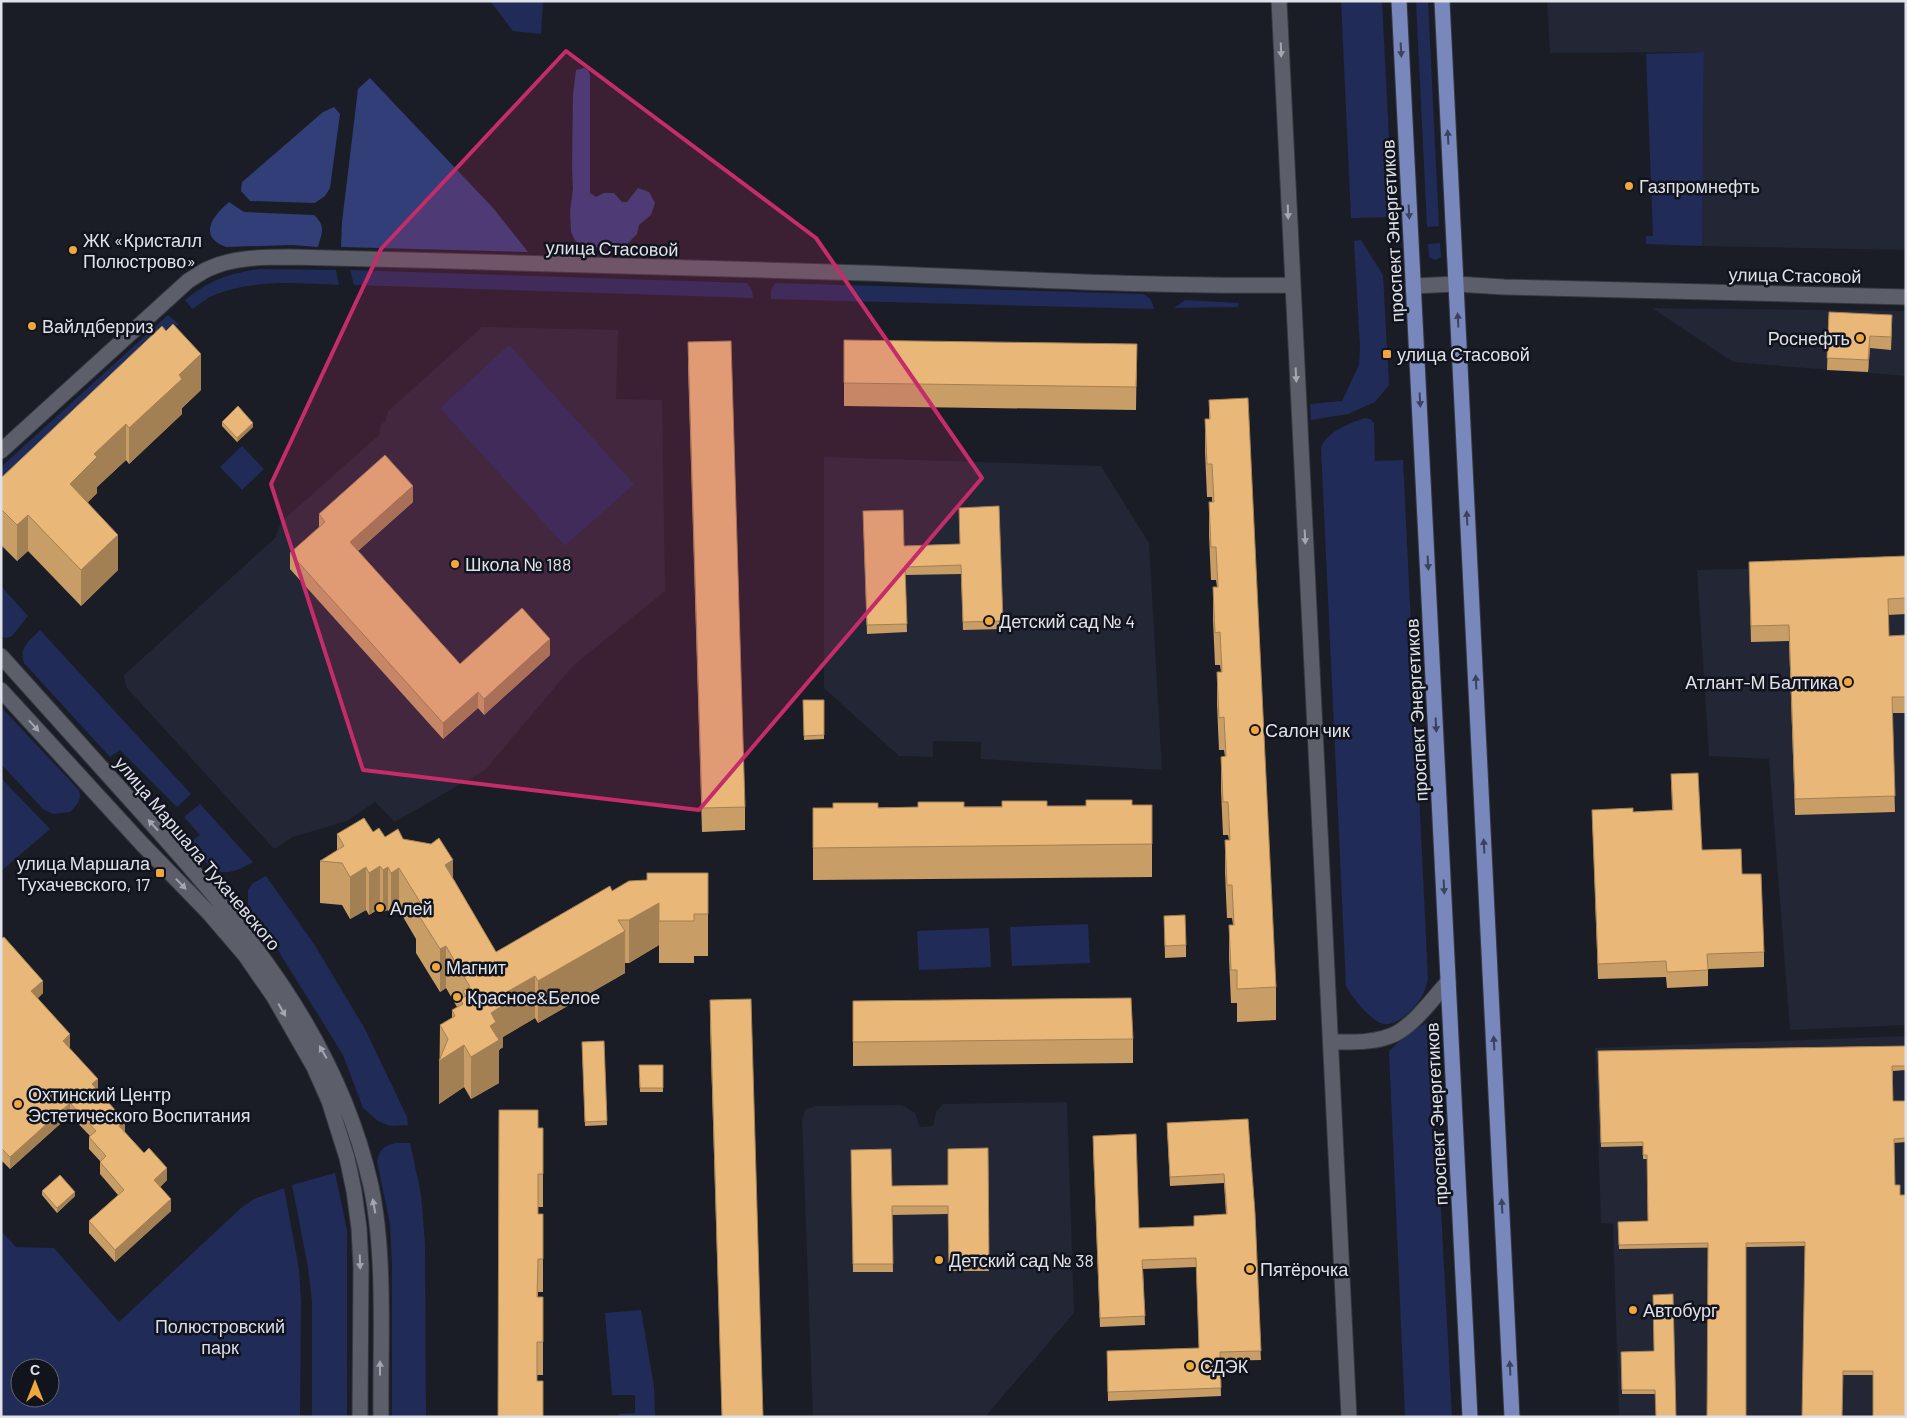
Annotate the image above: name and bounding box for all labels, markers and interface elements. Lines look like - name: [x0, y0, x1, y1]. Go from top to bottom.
- one-way arrow: [1277, 42, 1285, 58]
- one-way arrow: [1398, 42, 1406, 58]
- one-way arrow: [1444, 129, 1452, 145]
- street label: проспект Энергетиков: [1376, 139, 1408, 323]
- place label: Газпромнефть: [1639, 175, 1760, 197]
- marker: Газпромнефть: [1623, 180, 1635, 192]
- one-way arrow: [1284, 205, 1292, 221]
- one-way arrow: [1406, 205, 1414, 221]
- place label: ЖК «Кристалл Полюстрово»: [83, 229, 202, 272]
- street label: улица Стасовой: [545, 236, 679, 260]
- marker: ЖК «Кристалл Полюстрово»: [67, 244, 79, 256]
- street label: улица Стасовой: [1728, 263, 1862, 287]
- one-way arrow: [1453, 312, 1461, 328]
- place label: Вайлдберриз: [42, 315, 154, 337]
- marker: Вайлдберриз: [26, 320, 38, 332]
- place label: Роснефть: [1768, 327, 1850, 349]
- marker: Роснефть: [1854, 332, 1866, 344]
- place label: улица Стасовой: [1397, 343, 1530, 365]
- marker: улица Стасовой: [1381, 348, 1393, 360]
- one-way arrow: [1293, 367, 1301, 383]
- one-way arrow: [1416, 393, 1424, 409]
- one-way arrow: [1463, 509, 1471, 525]
- one-way arrow: [1302, 529, 1310, 545]
- place label: Школа № 188: [465, 553, 571, 575]
- one-way arrow: [1424, 555, 1432, 571]
- marker: Школа № 188: [449, 558, 461, 570]
- place label: Детский сад № 4: [999, 610, 1135, 632]
- marker: Детский сад № 4: [983, 615, 995, 627]
- street label: проспект Энергетиков: [1400, 618, 1432, 802]
- place label: Атлант-М Балтика: [1685, 671, 1839, 693]
- one-way arrow: [1471, 674, 1479, 690]
- marker: Атлант-М Балтика: [1842, 676, 1854, 688]
- one-way arrow: [1432, 717, 1440, 733]
- place label: Салон чик: [1265, 719, 1350, 741]
- one-way arrow: [28, 720, 40, 732]
- marker: Салон чик: [1249, 724, 1261, 736]
- street label: улица Маршала Тухачевского: [110, 752, 286, 954]
- one-way arrow: [147, 819, 159, 831]
- one-way arrow: [1479, 838, 1487, 854]
- place label: улица Маршала Тухачевского, 17: [17, 852, 151, 895]
- marker: улица Маршала Тухачевского, 17: [154, 867, 166, 879]
- one-way arrow: [174, 877, 186, 889]
- one-way arrow: [1440, 879, 1448, 895]
- place label: Алей: [390, 897, 433, 919]
- marker: Алей: [374, 902, 386, 914]
- place label: Магнит: [446, 956, 506, 978]
- marker: Магнит: [430, 961, 442, 973]
- place label: Красное&Белое: [467, 986, 600, 1008]
- marker: Красное&Белое: [451, 991, 463, 1003]
- one-way arrow: [277, 1004, 286, 1017]
- street label: проспект Энергетиков: [1420, 1022, 1452, 1206]
- one-way arrow: [1489, 1035, 1497, 1051]
- one-way arrow: [318, 1046, 327, 1059]
- place label: Охтинский Центр Эстетического Воспитания: [28, 1083, 251, 1126]
- marker: Охтинский Центр Эстетического Воспитания: [12, 1098, 24, 1110]
- one-way arrow: [370, 1197, 378, 1213]
- one-way arrow: [1497, 1197, 1505, 1213]
- place label: Детский сад № 38: [949, 1249, 1094, 1271]
- one-way arrow: [357, 1254, 365, 1270]
- marker: Детский сад № 38: [933, 1254, 945, 1266]
- place label: Пятёрочка: [1260, 1258, 1349, 1280]
- marker: Пятёрочка: [1244, 1263, 1256, 1275]
- place label: Автобург: [1643, 1299, 1718, 1321]
- marker: Автобург: [1627, 1304, 1639, 1316]
- park label: Полюстровский парк: [155, 1315, 285, 1358]
- place label: СДЭК: [1200, 1355, 1249, 1377]
- north arrow: [10, 1358, 60, 1408]
- one-way arrow: [376, 1360, 384, 1376]
- marker: СДЭК: [1184, 1360, 1196, 1372]
- one-way arrow: [1505, 1360, 1513, 1376]
- text: С: [30, 1361, 40, 1378]

